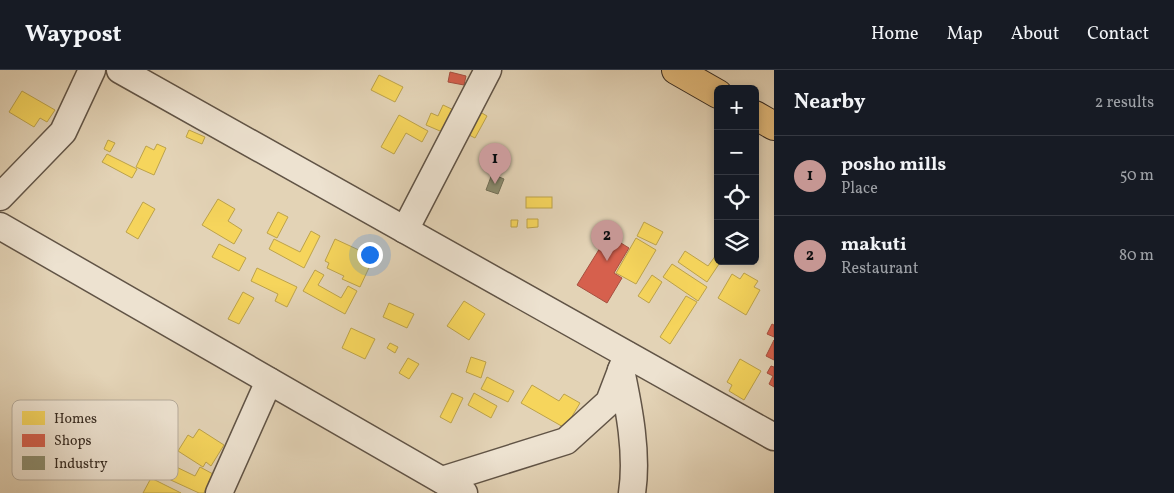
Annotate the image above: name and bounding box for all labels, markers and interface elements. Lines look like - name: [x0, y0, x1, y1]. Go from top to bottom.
- text: Waypost: [25, 18, 122, 52]
- text: Home: [871, 22, 919, 47]
- text: Map: [947, 22, 983, 47]
- text: About: [1011, 22, 1059, 47]
- text: Contact: [1087, 22, 1149, 47]
- map controls: [714, 85, 759, 265]
- button: +: [714, 85, 759, 130]
- text: Nearby: [794, 88, 865, 117]
- text: 2 results: [1095, 92, 1154, 114]
- button: −: [714, 130, 759, 175]
- pin: 1: [479, 143, 511, 184]
- text: posho mills: [841, 152, 946, 178]
- text: 1: [807, 165, 813, 187]
- text: 50 m: [1120, 165, 1154, 187]
- button: locate: [714, 175, 759, 220]
- text: Place: [841, 178, 878, 200]
- pin: 2: [591, 220, 623, 261]
- button: layers: [714, 220, 759, 265]
- text: makuti: [841, 232, 907, 258]
- your location: [357, 242, 383, 268]
- text: 2: [806, 245, 814, 267]
- text: 80 m: [1119, 245, 1154, 267]
- text: Restaurant: [841, 258, 919, 280]
- legend: [12, 400, 178, 480]
- text: Homes: [54, 410, 97, 429]
- text: Shops: [54, 432, 92, 451]
- text: Industry: [54, 455, 108, 474]

